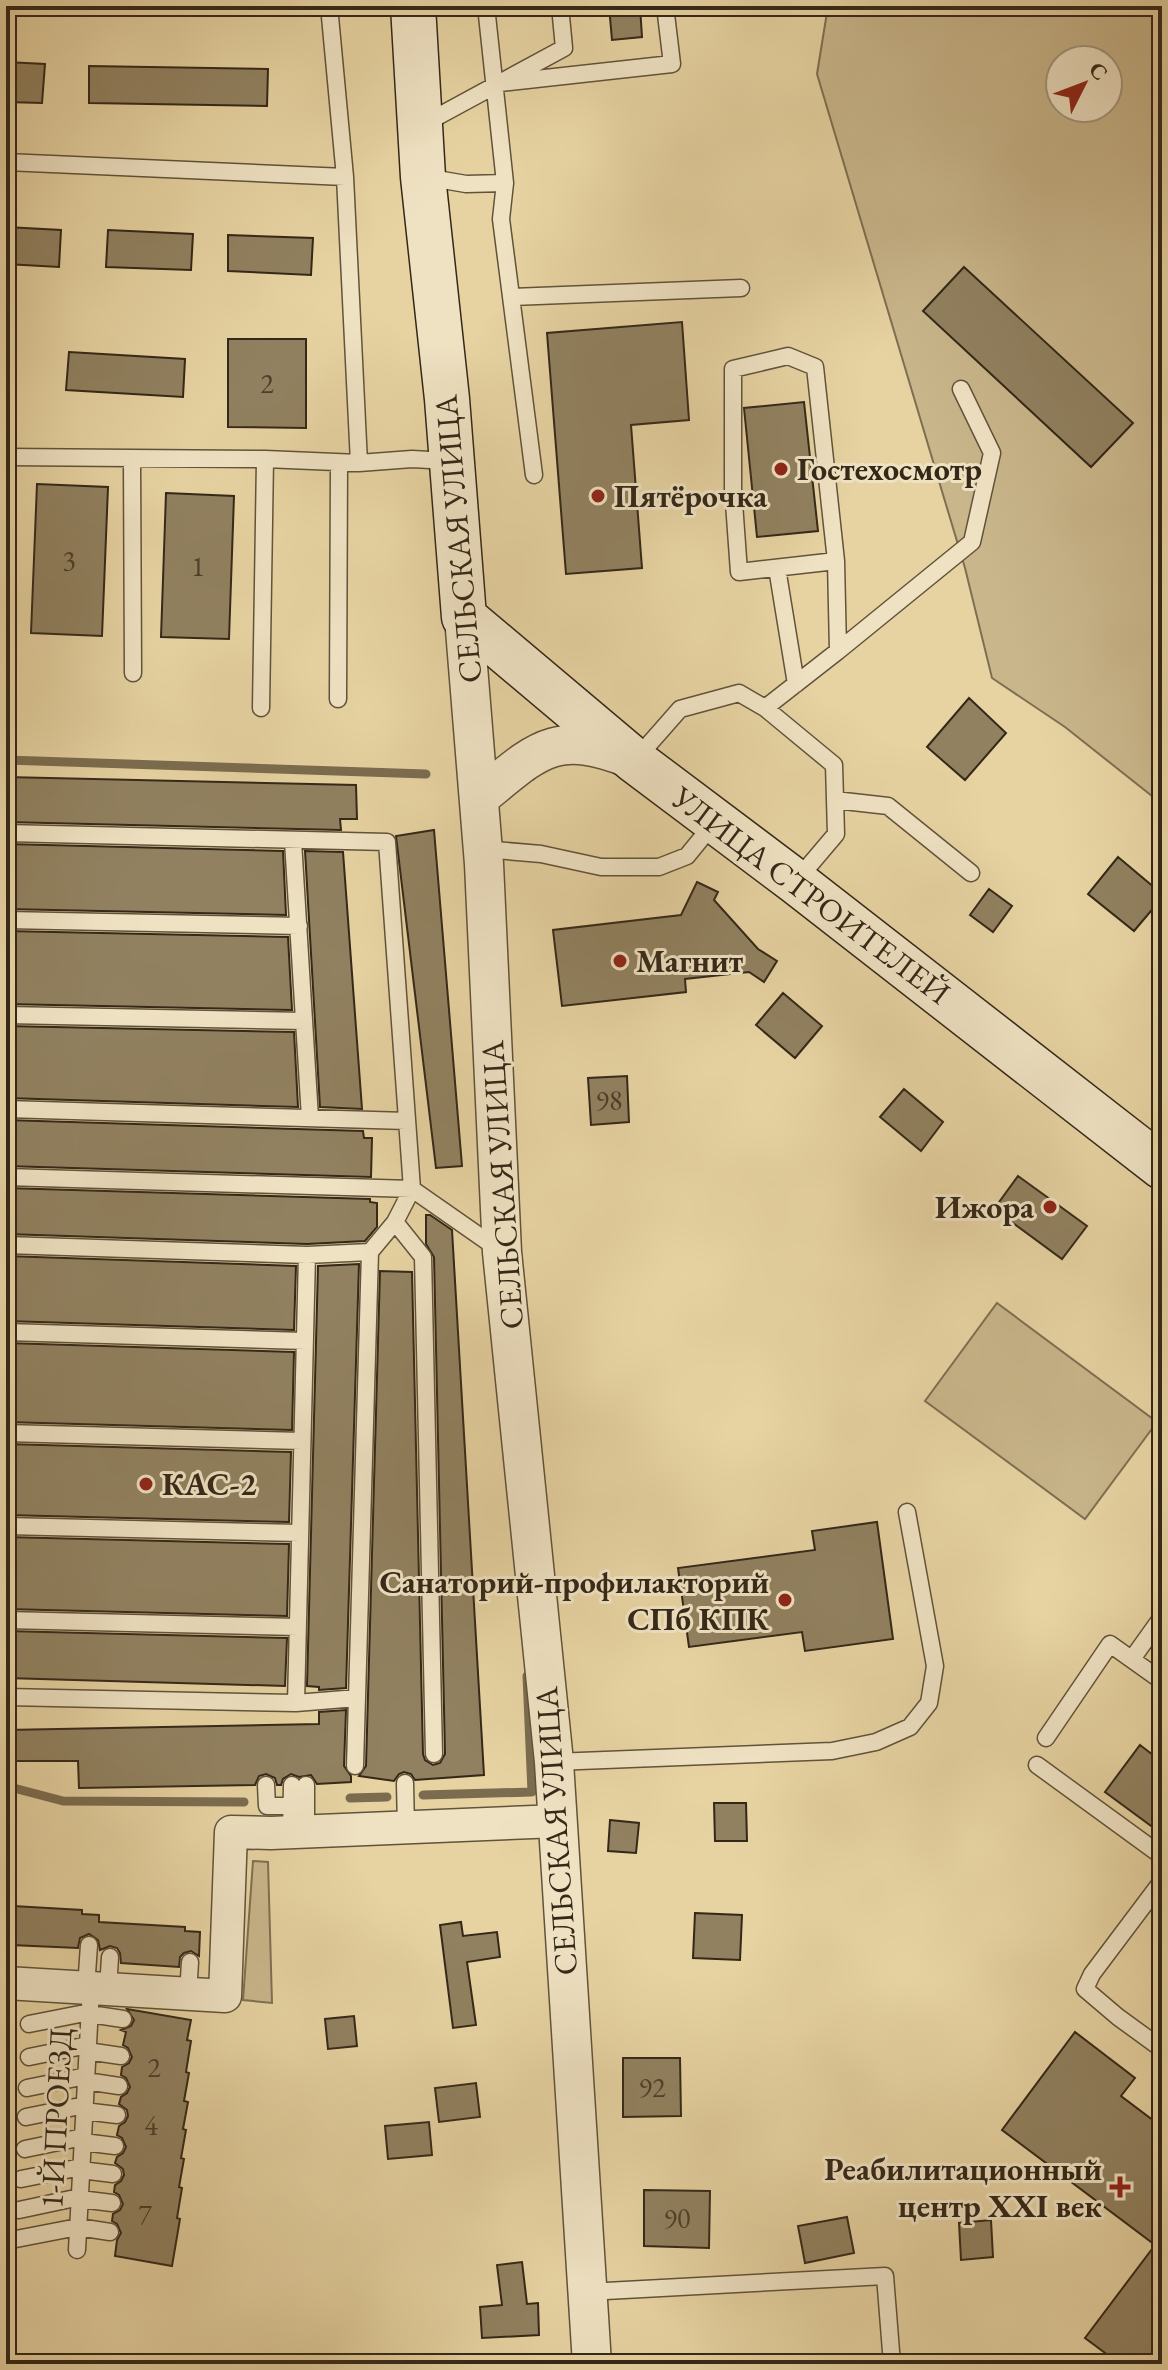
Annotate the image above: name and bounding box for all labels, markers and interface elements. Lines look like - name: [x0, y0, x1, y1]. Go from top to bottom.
- north arrow: [1044, 44, 1124, 124]
- text: С: [1082, 55, 1114, 86]
- house number: 2: [260, 365, 274, 401]
- street label: СЕЛЬСКАЯ УЛИЦА: [424, 392, 492, 685]
- place label: Гостехосмотр: [797, 448, 982, 490]
- marker: Гостехосмотр: [772, 460, 790, 478]
- place label: Пятёрочка: [614, 475, 768, 517]
- marker: Пятёрочка: [589, 487, 607, 505]
- house number: 3: [62, 542, 76, 578]
- house number: 1: [191, 548, 205, 584]
- street label: УЛИЦА СТРОИТЕЛЕЙ: [663, 776, 959, 1014]
- place label: Магнит: [636, 940, 744, 982]
- marker: Магнит: [611, 952, 629, 970]
- street label: СЕЛЬСКАЯ УЛИЦА: [471, 1038, 533, 1331]
- house number: 98: [596, 1082, 622, 1118]
- place label: Ижора: [935, 1186, 1035, 1228]
- marker: Ижора: [1041, 1198, 1059, 1216]
- place label: КАС-2: [162, 1463, 257, 1505]
- marker: КАС-2: [137, 1475, 155, 1493]
- place label: Санаторий-профилакторий СПб КПК: [380, 1561, 769, 1640]
- marker: Санаторий-профилакторий СПб КПК: [776, 1591, 794, 1609]
- street label: СЕЛЬСКАЯ УЛИЦА: [525, 1684, 587, 1977]
- street label: 1-Й ПРОЕЗД: [30, 2026, 82, 2210]
- house number: 2: [147, 2049, 161, 2085]
- house number: 92: [639, 2069, 666, 2105]
- house number: 4: [144, 2107, 158, 2143]
- place label: Реабилитационный центр ХХI век: [824, 2148, 1102, 2227]
- marker: Реабилитационный центр ХХI век: [1109, 2176, 1131, 2198]
- house number: 7: [138, 2196, 152, 2232]
- house number: 90: [664, 2200, 690, 2236]

